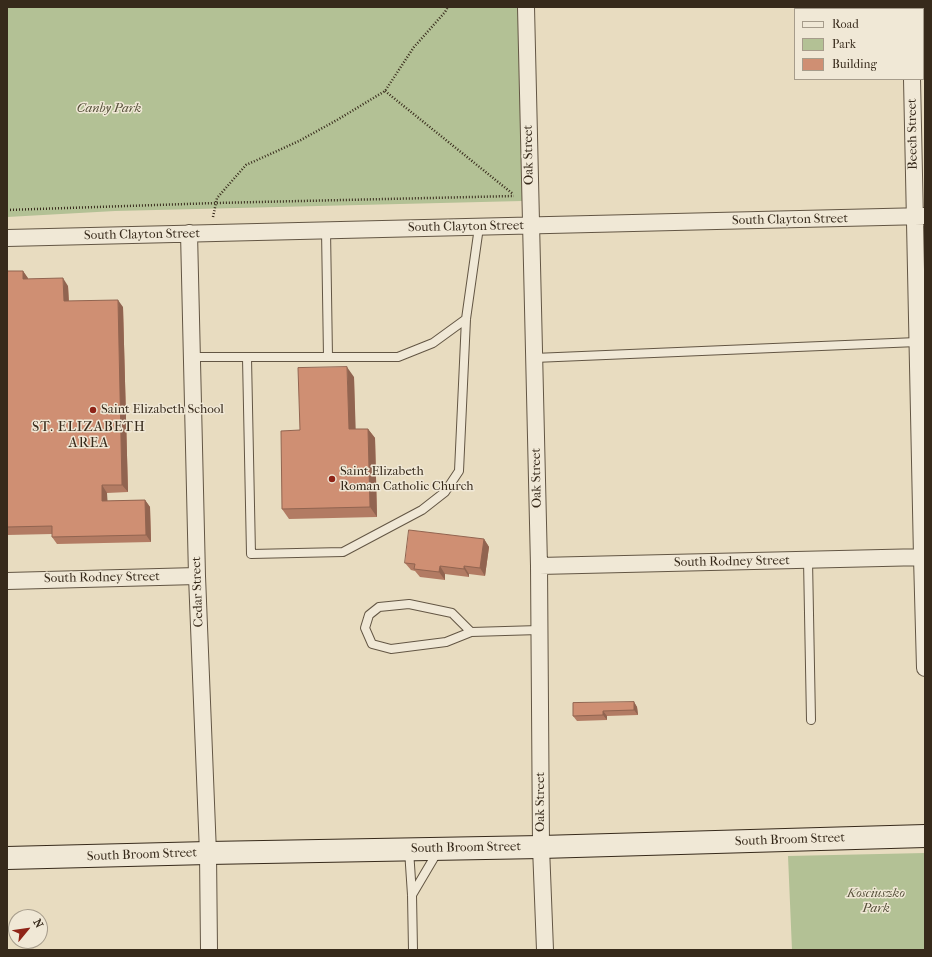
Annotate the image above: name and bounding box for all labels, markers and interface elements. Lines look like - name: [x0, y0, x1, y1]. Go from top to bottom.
- legend: [794, 8, 924, 80]
- text: Road: [832, 17, 859, 31]
- text: Park: [832, 37, 856, 51]
- text: Building: [832, 57, 877, 71]
- street label: Beech Street: [905, 98, 921, 170]
- park label: Canby Park: [77, 101, 141, 117]
- street label: Oak Street: [521, 125, 537, 185]
- street label: South Clayton Street: [732, 211, 848, 229]
- street label: South Clayton Street: [408, 218, 524, 236]
- street label: South Clayton Street: [84, 226, 200, 244]
- place label: Saint Elizabeth School: [101, 402, 224, 418]
- marker: Saint Elizabeth School: [88, 405, 98, 415]
- district label: ST. ELIZABETH AREA: [32, 420, 146, 452]
- street label: Oak Street: [529, 448, 545, 508]
- place label: Saint Elizabeth Roman Catholic Church: [340, 464, 474, 495]
- marker: Saint Elizabeth Roman Catholic Church: [327, 474, 337, 484]
- street label: South Rodney Street: [674, 553, 790, 571]
- street label: Cedar Street: [189, 556, 207, 628]
- street label: South Rodney Street: [44, 569, 160, 587]
- street label: Oak Street: [533, 772, 549, 832]
- street label: South Broom Street: [735, 830, 845, 850]
- street label: South Broom Street: [411, 839, 521, 857]
- street label: South Broom Street: [87, 845, 197, 865]
- park label: Kosciuszko Park: [847, 886, 905, 917]
- north arrow: [8, 909, 48, 949]
- text: N: [30, 917, 46, 930]

